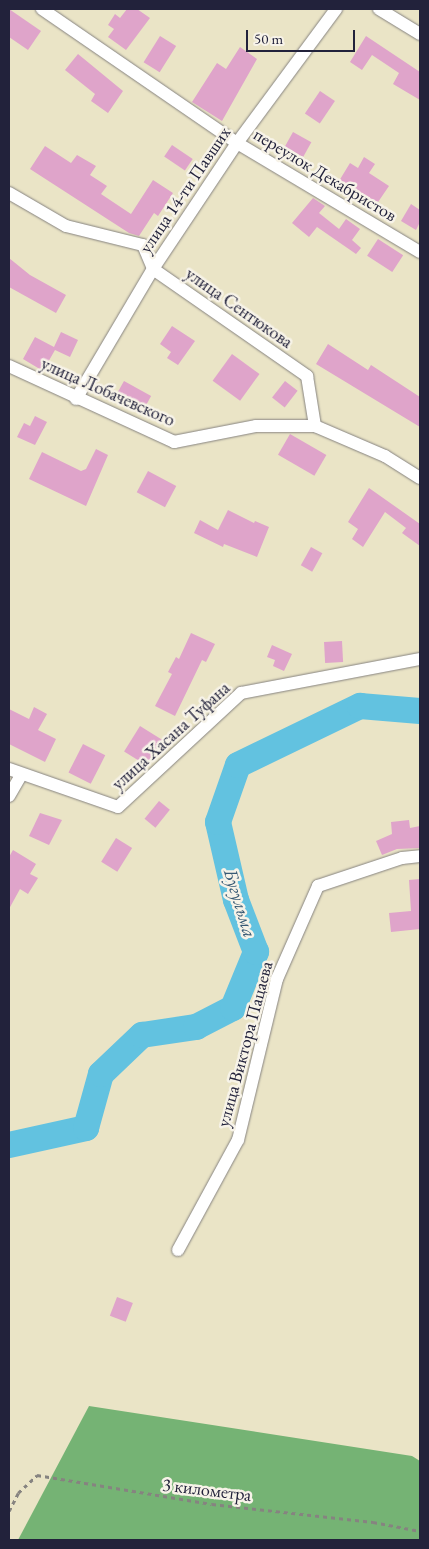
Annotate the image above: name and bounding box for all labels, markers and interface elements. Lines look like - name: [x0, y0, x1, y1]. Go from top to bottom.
- scale bar: [249, 20, 358, 52]
- text: 50 m: [254, 29, 283, 48]
- street label: улица 14-ти Павших: [135, 123, 235, 257]
- street label: переулок Декабристов: [249, 124, 401, 226]
- street label: улица Сентюкова: [181, 263, 297, 353]
- street label: улица Лобачевского: [38, 353, 178, 431]
- street label: улица Хасана Туфана: [107, 677, 235, 795]
- water label: Бугульма: [219, 866, 261, 940]
- street label: улица Виктора Пацаева: [212, 959, 278, 1129]
- street label: 3 километра: [161, 1474, 253, 1506]

